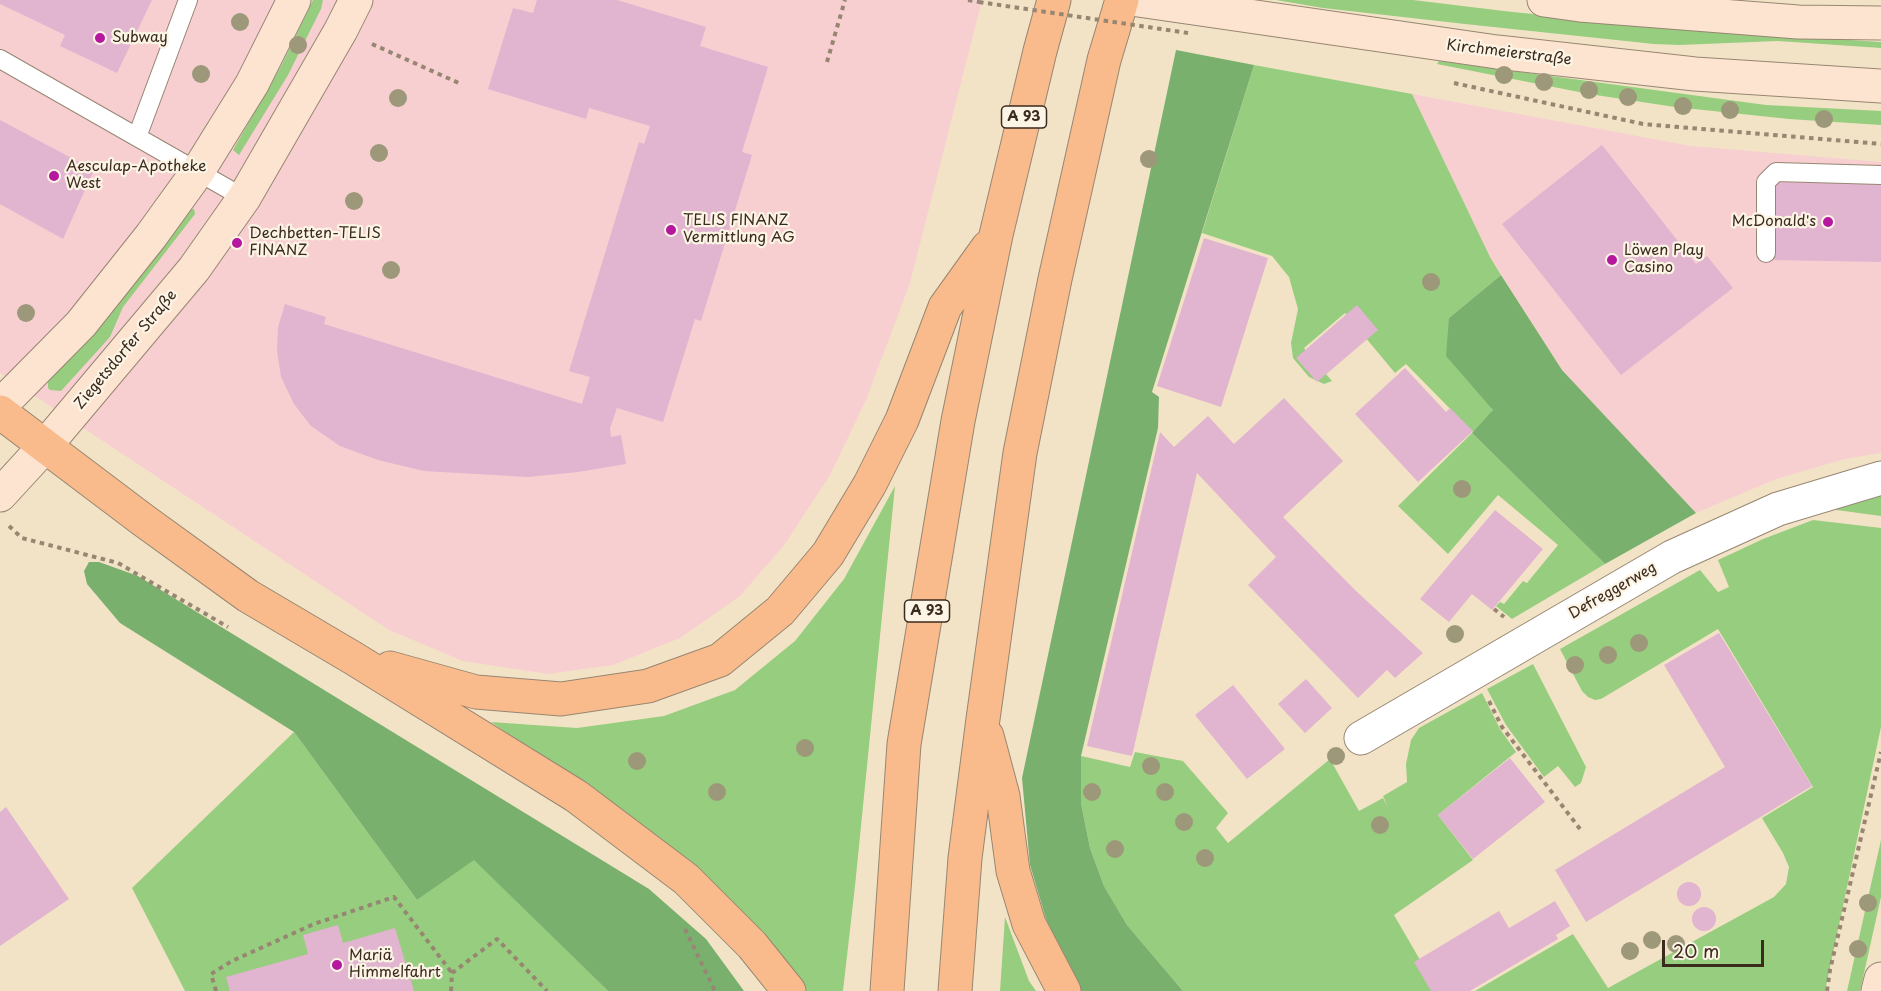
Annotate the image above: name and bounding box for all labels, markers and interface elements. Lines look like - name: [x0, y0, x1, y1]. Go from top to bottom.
- place label: Subway: [112, 29, 168, 47]
- marker: Subway: [93, 31, 107, 45]
- street label: Kirchmeierstraße: [1445, 36, 1573, 70]
- road number: A 93: [1002, 106, 1046, 128]
- place label: Aesculap-Apotheke West: [66, 158, 207, 193]
- marker: Aesculap-Apotheke West: [47, 169, 61, 183]
- place label: TELIS FINANZ Vermittlung AG: [683, 212, 795, 247]
- place label: McDonald's: [1732, 213, 1816, 231]
- marker: McDonald's: [1821, 215, 1835, 229]
- marker: TELIS FINANZ Vermittlung AG: [664, 223, 678, 237]
- place label: Dechbetten-TELIS FINANZ: [249, 225, 381, 260]
- marker: Dechbetten-TELIS FINANZ: [230, 236, 244, 250]
- place label: Löwen Play Casino: [1624, 242, 1704, 277]
- marker: Löwen Play Casino: [1605, 253, 1619, 267]
- street label: Ziegetsdorfer Straße: [71, 287, 181, 413]
- street label: Defreggerweg: [1566, 559, 1660, 623]
- road number: A 93: [904, 600, 950, 622]
- scale bar: [1665, 928, 1767, 966]
- text: 20 m: [1673, 937, 1719, 964]
- place label: Mariä Himmelfahrt: [349, 947, 441, 982]
- marker: Mariä Himmelfahrt: [330, 958, 344, 972]

